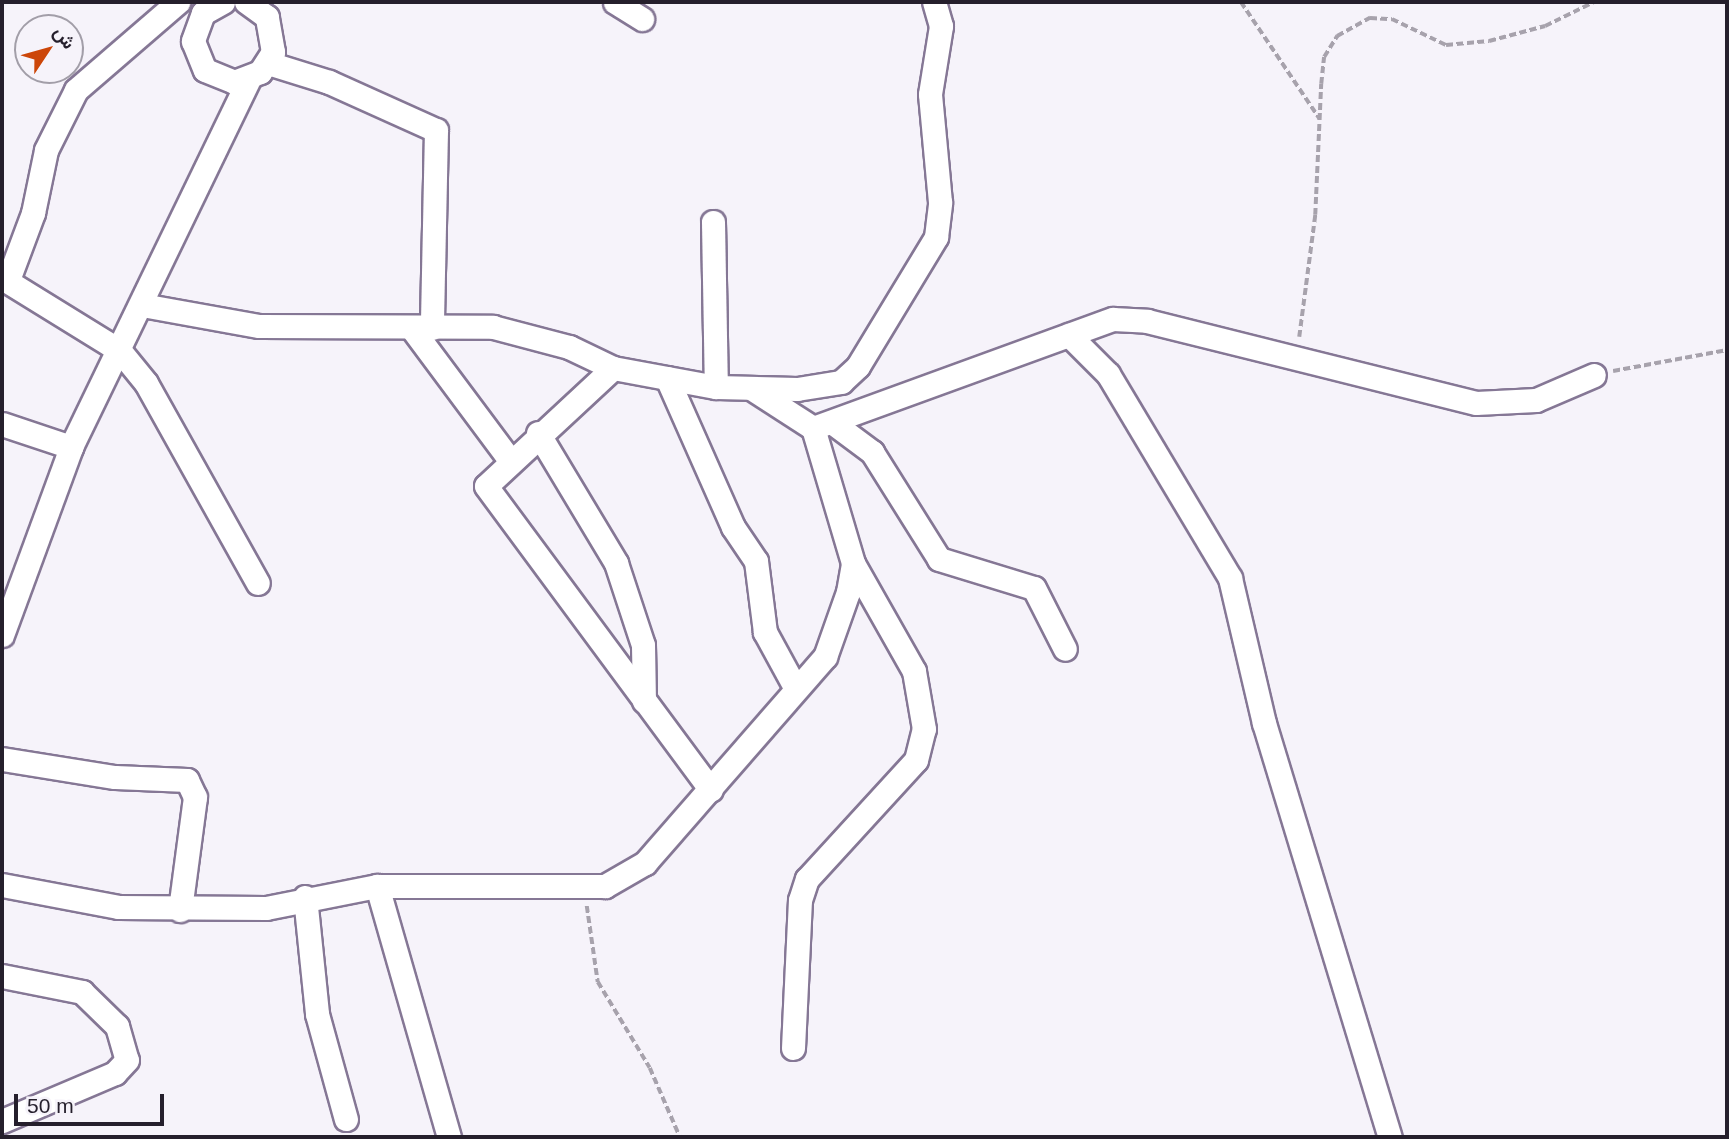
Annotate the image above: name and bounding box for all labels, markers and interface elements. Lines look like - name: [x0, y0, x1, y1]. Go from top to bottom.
- north arrow: [14, 14, 84, 84]
- text: ش: [50, 22, 80, 53]
- scale bar: [18, 1080, 168, 1124]
- text: 50 m: [27, 1094, 74, 1117]

